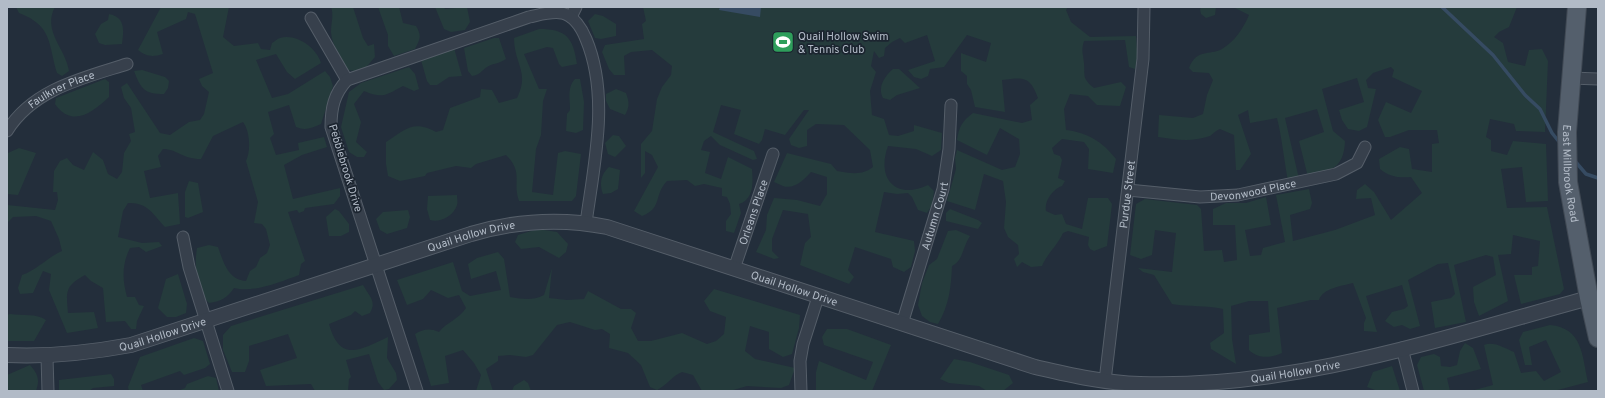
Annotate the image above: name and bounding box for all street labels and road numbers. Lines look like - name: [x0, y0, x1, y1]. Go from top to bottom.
- street label: Faulkner Place: [25, 68, 97, 112]
- street label: Pebblebrook Drive: [325, 123, 365, 214]
- street label: East Millbrook Road: [1559, 124, 1581, 223]
- street label: Purdue Street: [1117, 160, 1139, 229]
- street label: Devonwood Place: [1210, 177, 1298, 204]
- street label: Orleans Place: [737, 178, 772, 247]
- street label: Autumn Court: [919, 181, 952, 252]
- street label: Quail Hollow Drive: [426, 219, 516, 256]
- street label: Quail Hollow Drive: [749, 269, 839, 310]
- street label: Quail Hollow Drive: [118, 315, 208, 355]
- street label: Quail Hollow Drive: [1250, 358, 1342, 387]

